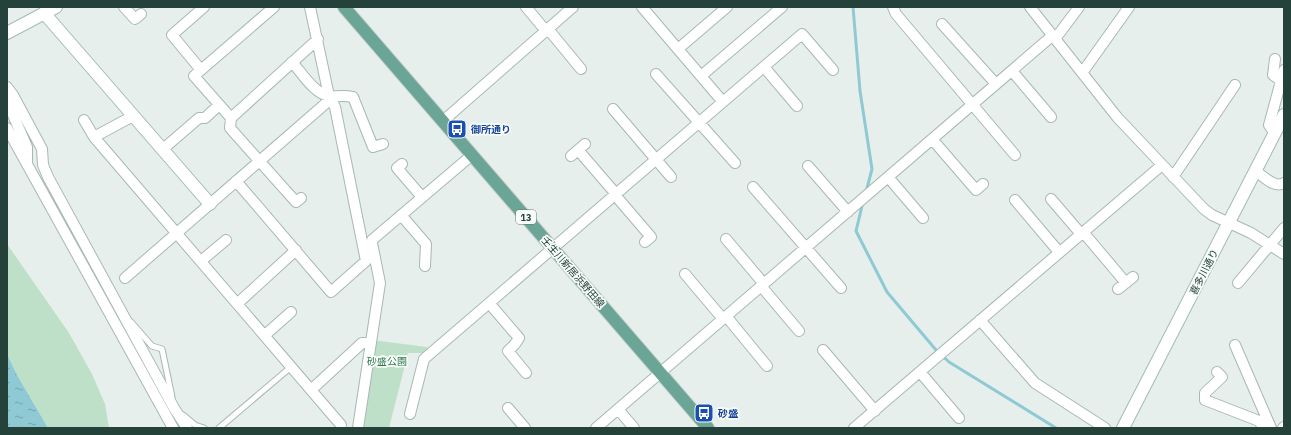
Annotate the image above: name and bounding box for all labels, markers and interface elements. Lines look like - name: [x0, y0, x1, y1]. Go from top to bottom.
- bus stop icon: 御所通り: [446, 118, 468, 140]
- place label: 御所通り: [470, 123, 511, 136]
- road number: 13: [516, 210, 536, 224]
- street label: 壬生川新居浜野田線: [539, 234, 607, 310]
- street label: 喜多川通り: [1187, 247, 1221, 297]
- park label: 砂盛公園: [367, 355, 407, 368]
- bus stop icon: 砂盛: [693, 402, 715, 424]
- place label: 砂盛: [717, 407, 738, 420]

